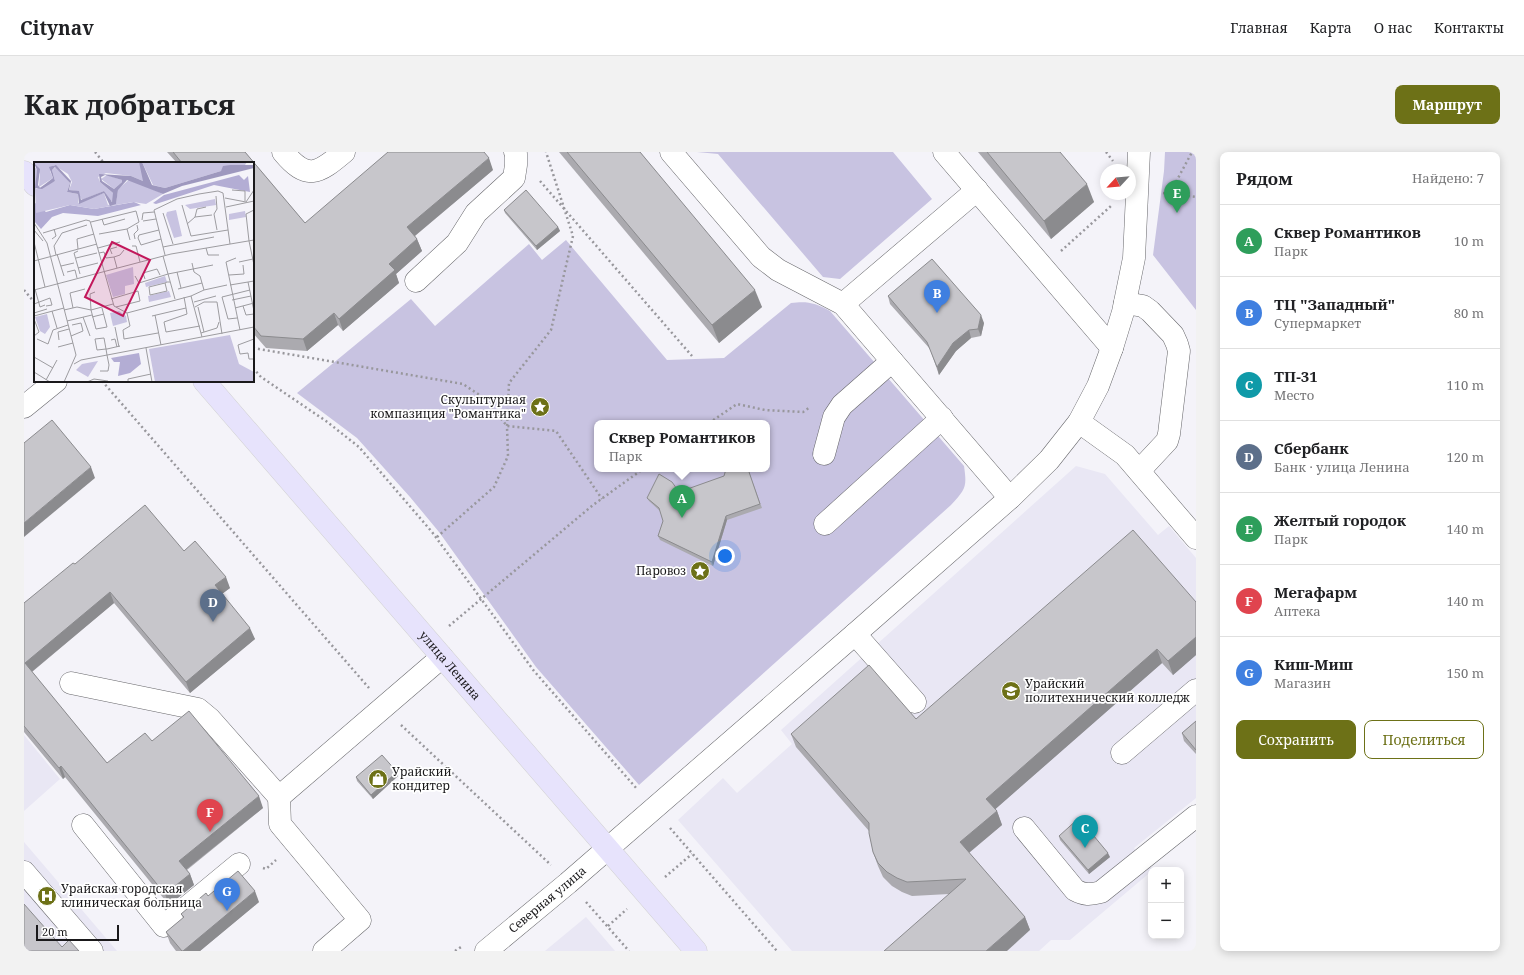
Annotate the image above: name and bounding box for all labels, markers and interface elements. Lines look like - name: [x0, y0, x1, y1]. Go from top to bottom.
- text: Citynav: [20, 15, 94, 41]
- text: Главная: [1230, 18, 1288, 37]
- text: Карта: [1310, 18, 1352, 37]
- text: О нас: [1374, 18, 1412, 37]
- text: Контакты: [1434, 18, 1504, 37]
- text: Как добраться: [24, 85, 235, 123]
- button: Маршрут: [1395, 85, 1500, 124]
- inset map: [34, 162, 254, 382]
- north arrow: [1100, 164, 1136, 200]
- text: Рядом: [1236, 167, 1293, 190]
- text: Найдено: 7: [1412, 169, 1484, 187]
- pin: E: [1164, 180, 1190, 213]
- text: Сквер Романтиков: [1274, 222, 1421, 242]
- text: A: [1244, 232, 1254, 250]
- text: 10 m: [1454, 232, 1484, 250]
- text: Парк: [1274, 242, 1308, 260]
- pin: B: [924, 280, 950, 313]
- text: ТЦ "Западный": [1274, 294, 1395, 314]
- text: B: [1245, 304, 1253, 322]
- text: 80 m: [1454, 304, 1484, 322]
- text: Супермаркет: [1274, 314, 1361, 332]
- text: ТП-31: [1274, 366, 1318, 386]
- text: C: [1245, 376, 1253, 394]
- text: 110 m: [1447, 376, 1484, 394]
- text: Место: [1274, 386, 1314, 404]
- place label: Скульптурная компазиция "Романтика": [370, 391, 526, 422]
- place icon: Скульптурная компазиция "Романтика": [529, 396, 551, 418]
- popup: [594, 420, 770, 472]
- text: Сквер Романтиков: [609, 427, 755, 447]
- text: Сбербанк: [1274, 438, 1348, 458]
- text: Парк: [609, 447, 642, 465]
- text: D: [1244, 448, 1254, 466]
- text: 120 m: [1447, 448, 1484, 466]
- text: Банк · улица Ленина: [1274, 458, 1410, 476]
- pin: A: [669, 485, 695, 518]
- text: Желтый городок: [1274, 510, 1406, 530]
- text: E: [1245, 520, 1253, 538]
- text: 140 m: [1447, 520, 1484, 538]
- text: Парк: [1274, 530, 1308, 548]
- your location: [715, 546, 735, 566]
- place icon: Паровоз: [689, 560, 711, 582]
- place label: Паровоз: [636, 562, 686, 579]
- text: Мегафарм: [1274, 582, 1357, 602]
- pin: D: [200, 589, 226, 622]
- text: F: [1245, 592, 1253, 610]
- text: 140 m: [1447, 592, 1484, 610]
- text: Аптека: [1274, 602, 1321, 620]
- street label: улица Ленина: [415, 627, 485, 704]
- text: Киш-Миш: [1274, 654, 1353, 674]
- text: G: [1244, 664, 1254, 682]
- text: 150 m: [1447, 664, 1484, 682]
- text: Магазин: [1274, 674, 1331, 692]
- place label: Урайский политехнический колледж: [1025, 675, 1190, 706]
- school or university icon: Урайский политехнический колледж: [1000, 680, 1022, 702]
- button: Сохранить: [1236, 720, 1356, 759]
- button: Поделиться: [1364, 720, 1484, 759]
- place label: Урайский кондитер: [392, 763, 452, 794]
- shop icon: Урайский кондитер: [367, 768, 389, 790]
- pin: F: [197, 799, 223, 832]
- pin: C: [1072, 815, 1098, 848]
- street label: Северная улица: [505, 862, 590, 937]
- map controls: [1148, 867, 1184, 939]
- button: +: [1148, 867, 1184, 903]
- pin: G: [214, 878, 240, 911]
- place label: Урайская городская клиническая больница: [61, 880, 202, 911]
- hospital icon: Урайская городская клиническая больница: [36, 885, 58, 907]
- button: −: [1148, 903, 1184, 939]
- scale bar: [36, 923, 119, 942]
- text: 20 m: [42, 924, 68, 939]

